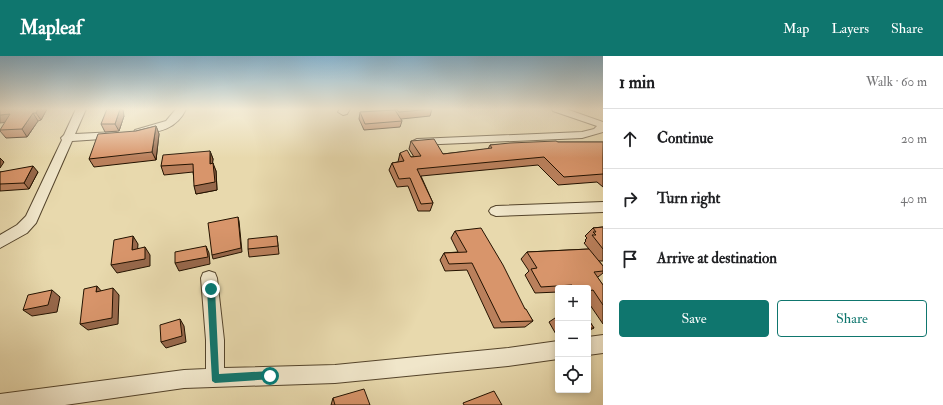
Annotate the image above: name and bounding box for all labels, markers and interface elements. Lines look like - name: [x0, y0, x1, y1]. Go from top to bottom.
- text: Mapleaf: [20, 16, 82, 40]
- text: Map: [783, 20, 809, 37]
- text: Layers: [831, 20, 869, 37]
- text: Share: [891, 20, 923, 37]
- text: 1 min: [619, 72, 655, 93]
- text: Walk · 60 m: [866, 74, 927, 90]
- icon: ahead: [619, 128, 641, 150]
- text: Continue: [657, 129, 713, 148]
- text: 20 m: [901, 131, 927, 147]
- icon: right: [619, 188, 641, 210]
- text: Turn right: [657, 189, 720, 208]
- text: 40 m: [901, 191, 927, 207]
- icon: arrive: [619, 248, 641, 270]
- text: Arrive at destination: [657, 249, 777, 268]
- route end: [202, 280, 220, 298]
- map controls: [555, 285, 591, 393]
- button: +: [555, 285, 591, 321]
- button: Save: [619, 300, 769, 337]
- button: Share: [777, 300, 927, 337]
- button: −: [555, 321, 591, 357]
- button: locate: [555, 357, 591, 393]
- route start: [261, 367, 279, 385]

